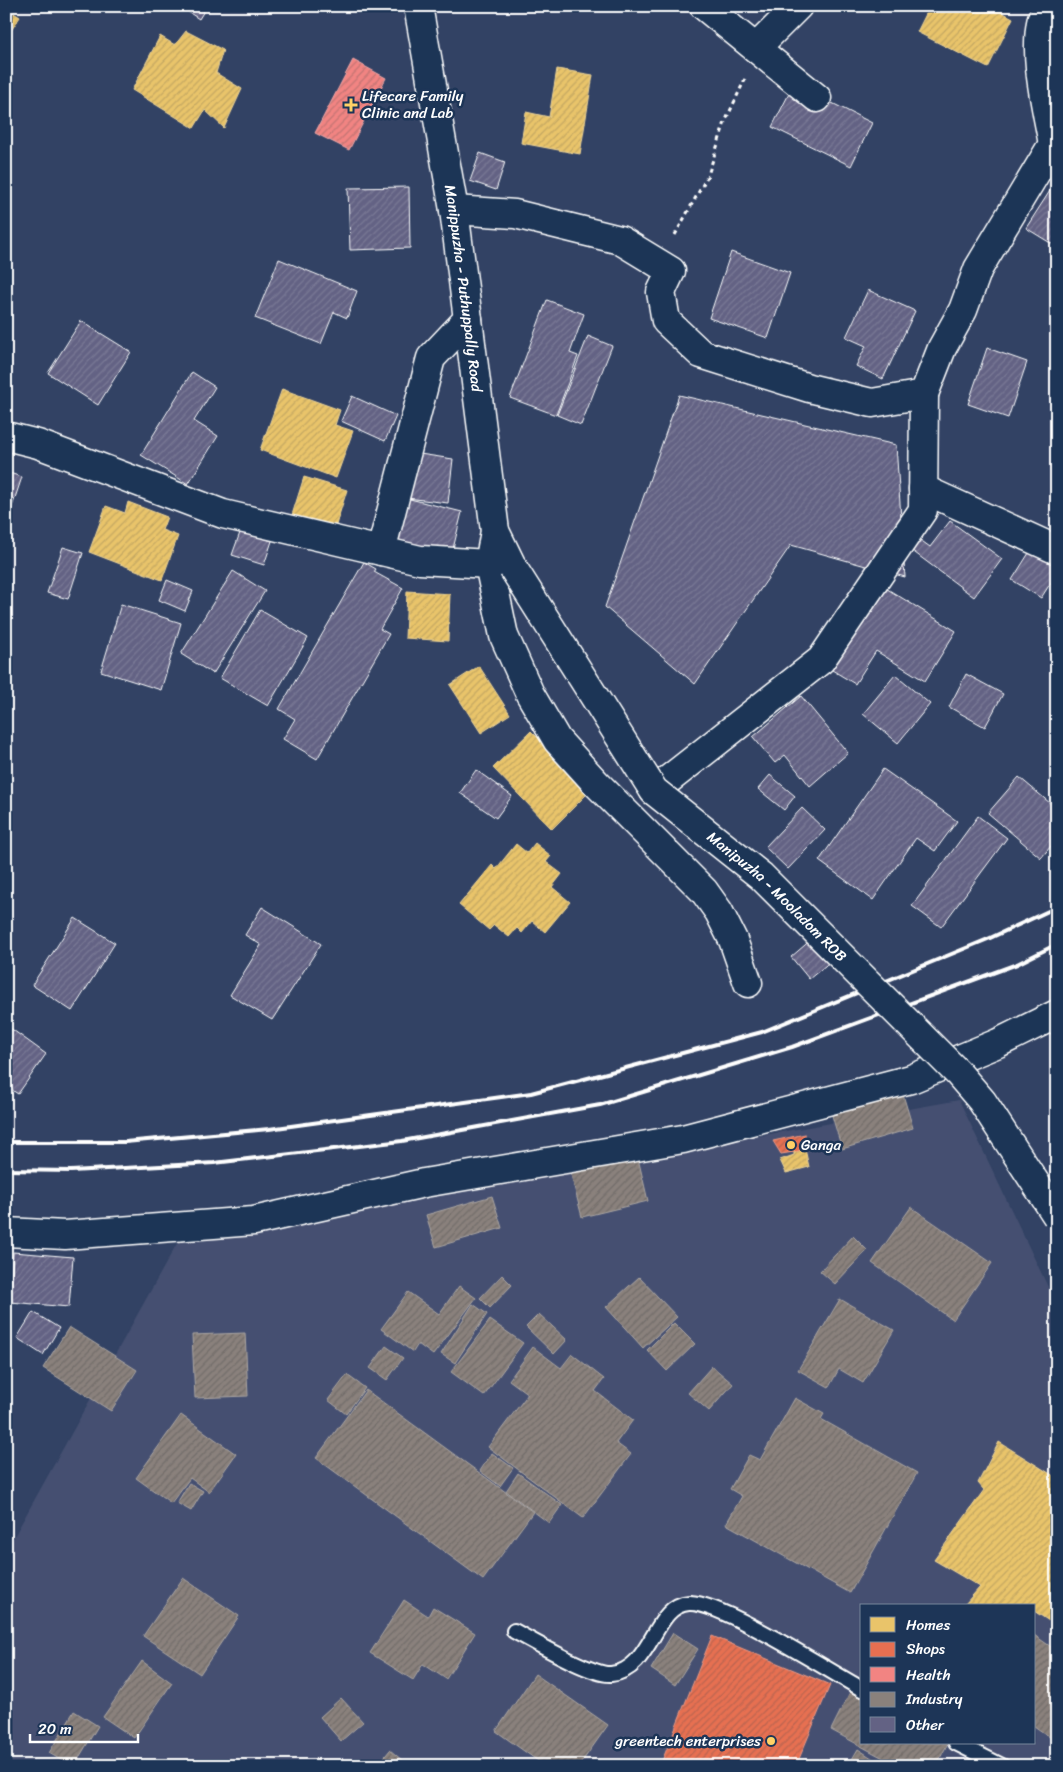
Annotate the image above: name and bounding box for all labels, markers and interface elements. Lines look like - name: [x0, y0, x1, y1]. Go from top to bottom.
- place label: Lifecare Family Clinic and Lab: [362, 83, 464, 126]
- marker: Lifecare Family Clinic and Lab: [344, 98, 358, 112]
- street label: Manippuzha - Puthuppally Road: [437, 183, 490, 394]
- street label: Manipuzha - Mooladom ROB: [701, 825, 854, 969]
- place label: Ganga: [801, 1132, 842, 1158]
- marker: Ganga: [785, 1139, 797, 1151]
- legend: [860, 1604, 1036, 1744]
- text: Homes: [906, 1612, 950, 1638]
- text: Shops: [906, 1636, 946, 1662]
- text: Health: [906, 1662, 951, 1688]
- text: Industry: [905, 1686, 963, 1712]
- scale bar: [30, 1712, 138, 1744]
- text: Other: [906, 1712, 945, 1738]
- text: 20 m: [38, 1716, 72, 1742]
- place label: greentech enterprises: [614, 1728, 761, 1754]
- marker: greentech enterprises: [765, 1735, 777, 1747]

